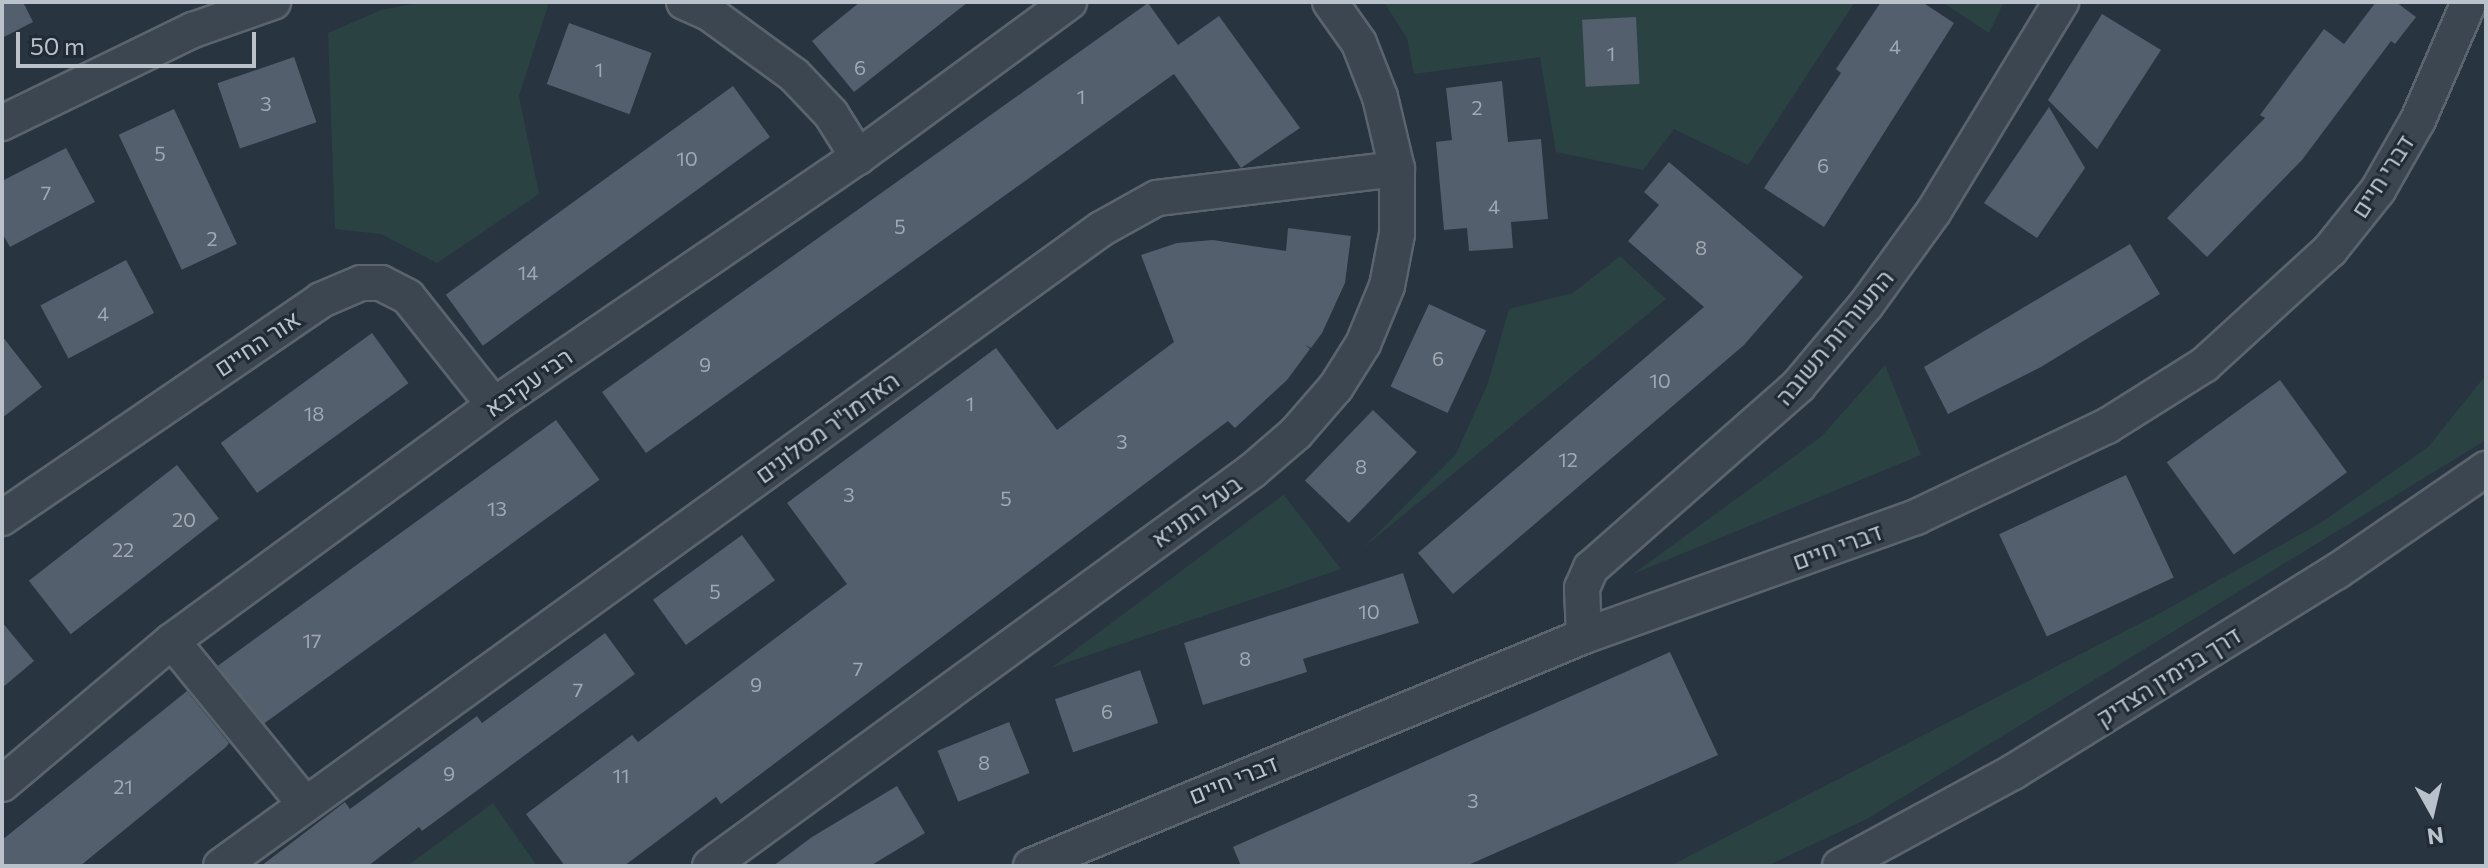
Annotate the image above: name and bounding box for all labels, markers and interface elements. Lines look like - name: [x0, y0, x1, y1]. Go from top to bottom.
- scale bar: [20, 16, 260, 66]
- text: 50 m: [30, 31, 85, 60]
- house number: 4: [1889, 34, 1901, 58]
- house number: 1: [1607, 41, 1615, 65]
- house number: 6: [854, 55, 866, 79]
- house number: 1: [595, 57, 603, 81]
- house number: 1: [1077, 84, 1085, 108]
- house number: 3: [260, 91, 272, 115]
- house number: 2: [1471, 95, 1483, 119]
- street label: דברי חיים: [2345, 129, 2419, 223]
- house number: 5: [154, 141, 166, 165]
- house number: 10: [676, 146, 698, 170]
- house number: 6: [1817, 153, 1829, 177]
- house number: 7: [41, 180, 51, 204]
- house number: 4: [1488, 194, 1500, 218]
- house number: 5: [894, 214, 906, 238]
- house number: 2: [206, 226, 218, 250]
- house number: 8: [1695, 235, 1707, 259]
- house number: 14: [518, 260, 538, 284]
- street label: התעוררות תשובה: [1769, 263, 1899, 411]
- house number: 4: [97, 301, 109, 325]
- street label: אור החיים: [209, 304, 305, 382]
- street label: רבי עקיבא: [479, 341, 577, 423]
- house number: 6: [1432, 346, 1444, 370]
- house number: 9: [699, 352, 711, 376]
- street label: האדמו"ר מסלונים: [749, 365, 905, 489]
- house number: 10: [1649, 368, 1671, 392]
- house number: 1: [966, 391, 974, 415]
- house number: 18: [304, 401, 324, 425]
- house number: 3: [1116, 429, 1128, 453]
- house number: 12: [1558, 447, 1578, 471]
- house number: 8: [1355, 454, 1367, 478]
- street label: בעל התניא: [1146, 469, 1246, 553]
- house number: 3: [843, 482, 855, 506]
- house number: 5: [1000, 486, 1012, 510]
- house number: 13: [487, 496, 507, 520]
- house number: 20: [172, 507, 196, 531]
- street label: דברי חיים: [1788, 517, 1886, 575]
- house number: 22: [112, 537, 134, 561]
- house number: 5: [709, 579, 721, 603]
- house number: 10: [1358, 599, 1380, 623]
- street label: דרך בנימין הצדיק: [2090, 620, 2246, 732]
- house number: 17: [302, 628, 322, 652]
- house number: 8: [1239, 646, 1251, 670]
- house number: 7: [853, 656, 863, 680]
- house number: 9: [750, 672, 762, 696]
- house number: 7: [573, 677, 583, 701]
- house number: 6: [1101, 699, 1113, 723]
- street label: דברי חיים: [1184, 748, 1282, 810]
- house number: 8: [978, 750, 990, 774]
- house number: 9: [443, 761, 455, 785]
- house number: 11: [612, 763, 630, 787]
- north arrow: [2392, 772, 2472, 852]
- house number: 21: [113, 774, 133, 798]
- house number: 3: [1467, 788, 1479, 812]
- text: N: [2425, 822, 2445, 851]

